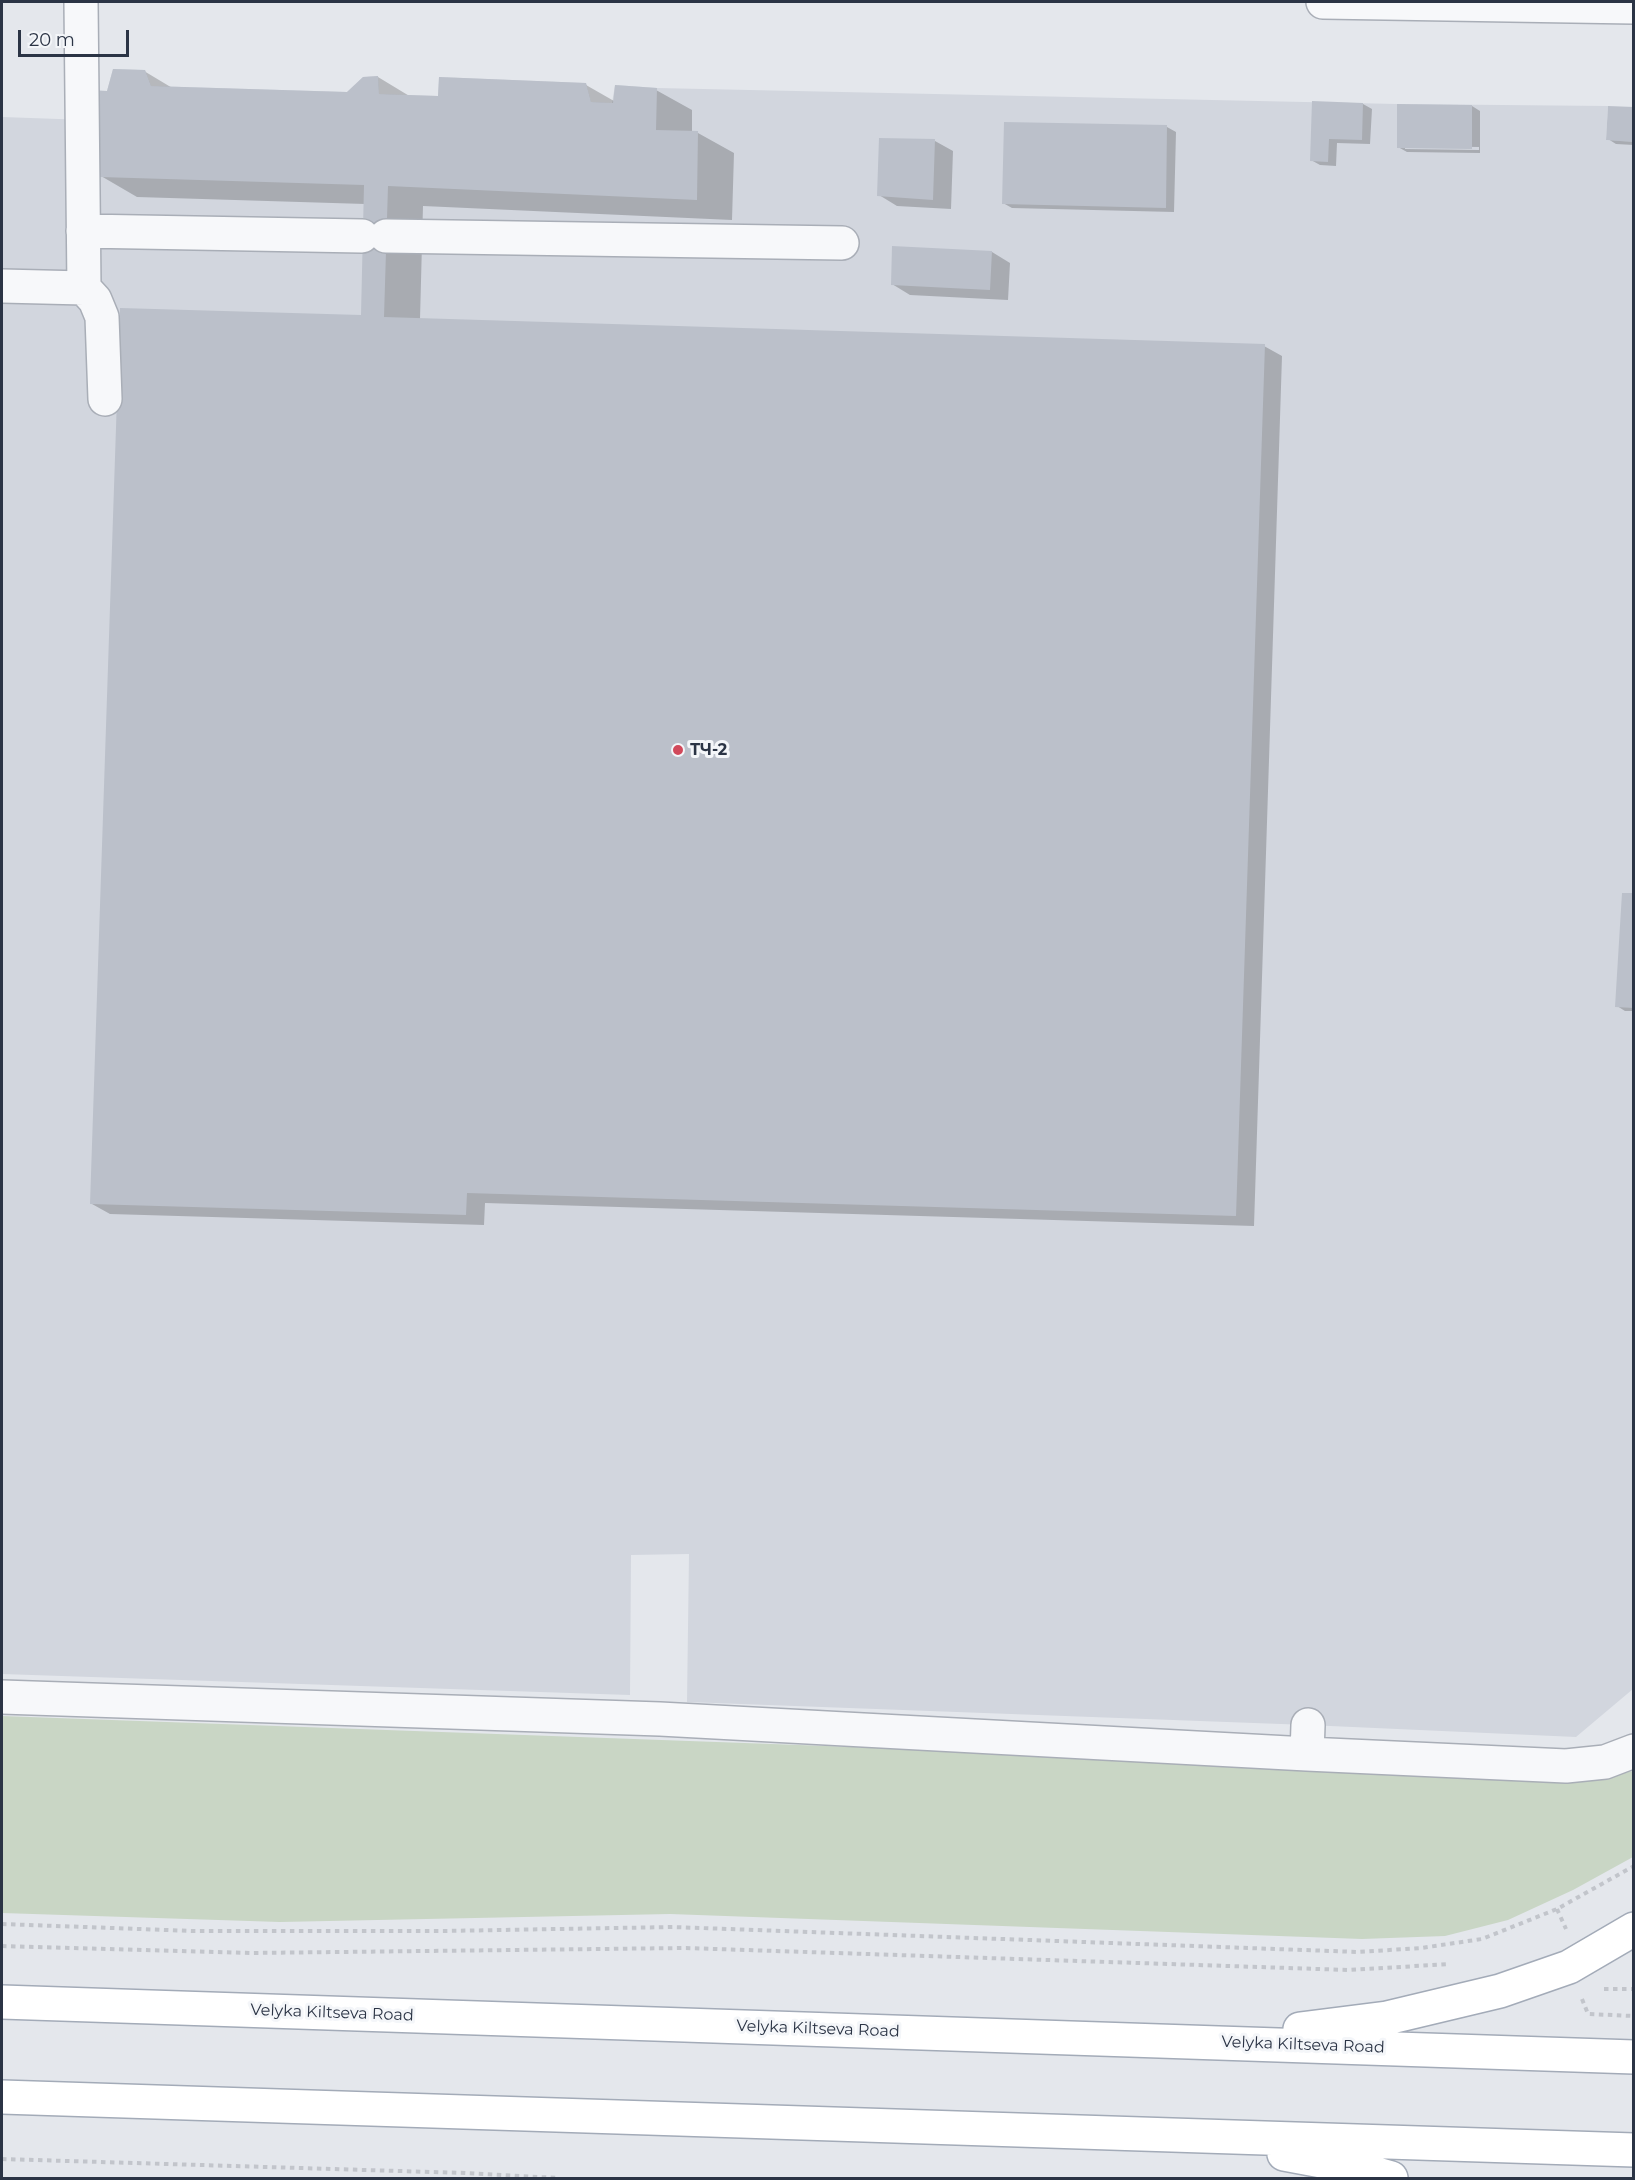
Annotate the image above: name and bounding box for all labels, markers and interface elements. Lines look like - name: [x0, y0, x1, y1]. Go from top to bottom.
- scale bar: [21, 18, 132, 56]
- text: 20 m: [29, 29, 75, 51]
- place label: ТЧ-2: [690, 740, 727, 760]
- marker: ТЧ-2: [671, 743, 685, 757]
- street label: Velyka Kiltseva Road: [250, 2001, 414, 2025]
- street label: Velyka Kiltseva Road: [736, 2017, 900, 2041]
- street label: Velyka Kiltseva Road: [1221, 2033, 1385, 2057]

